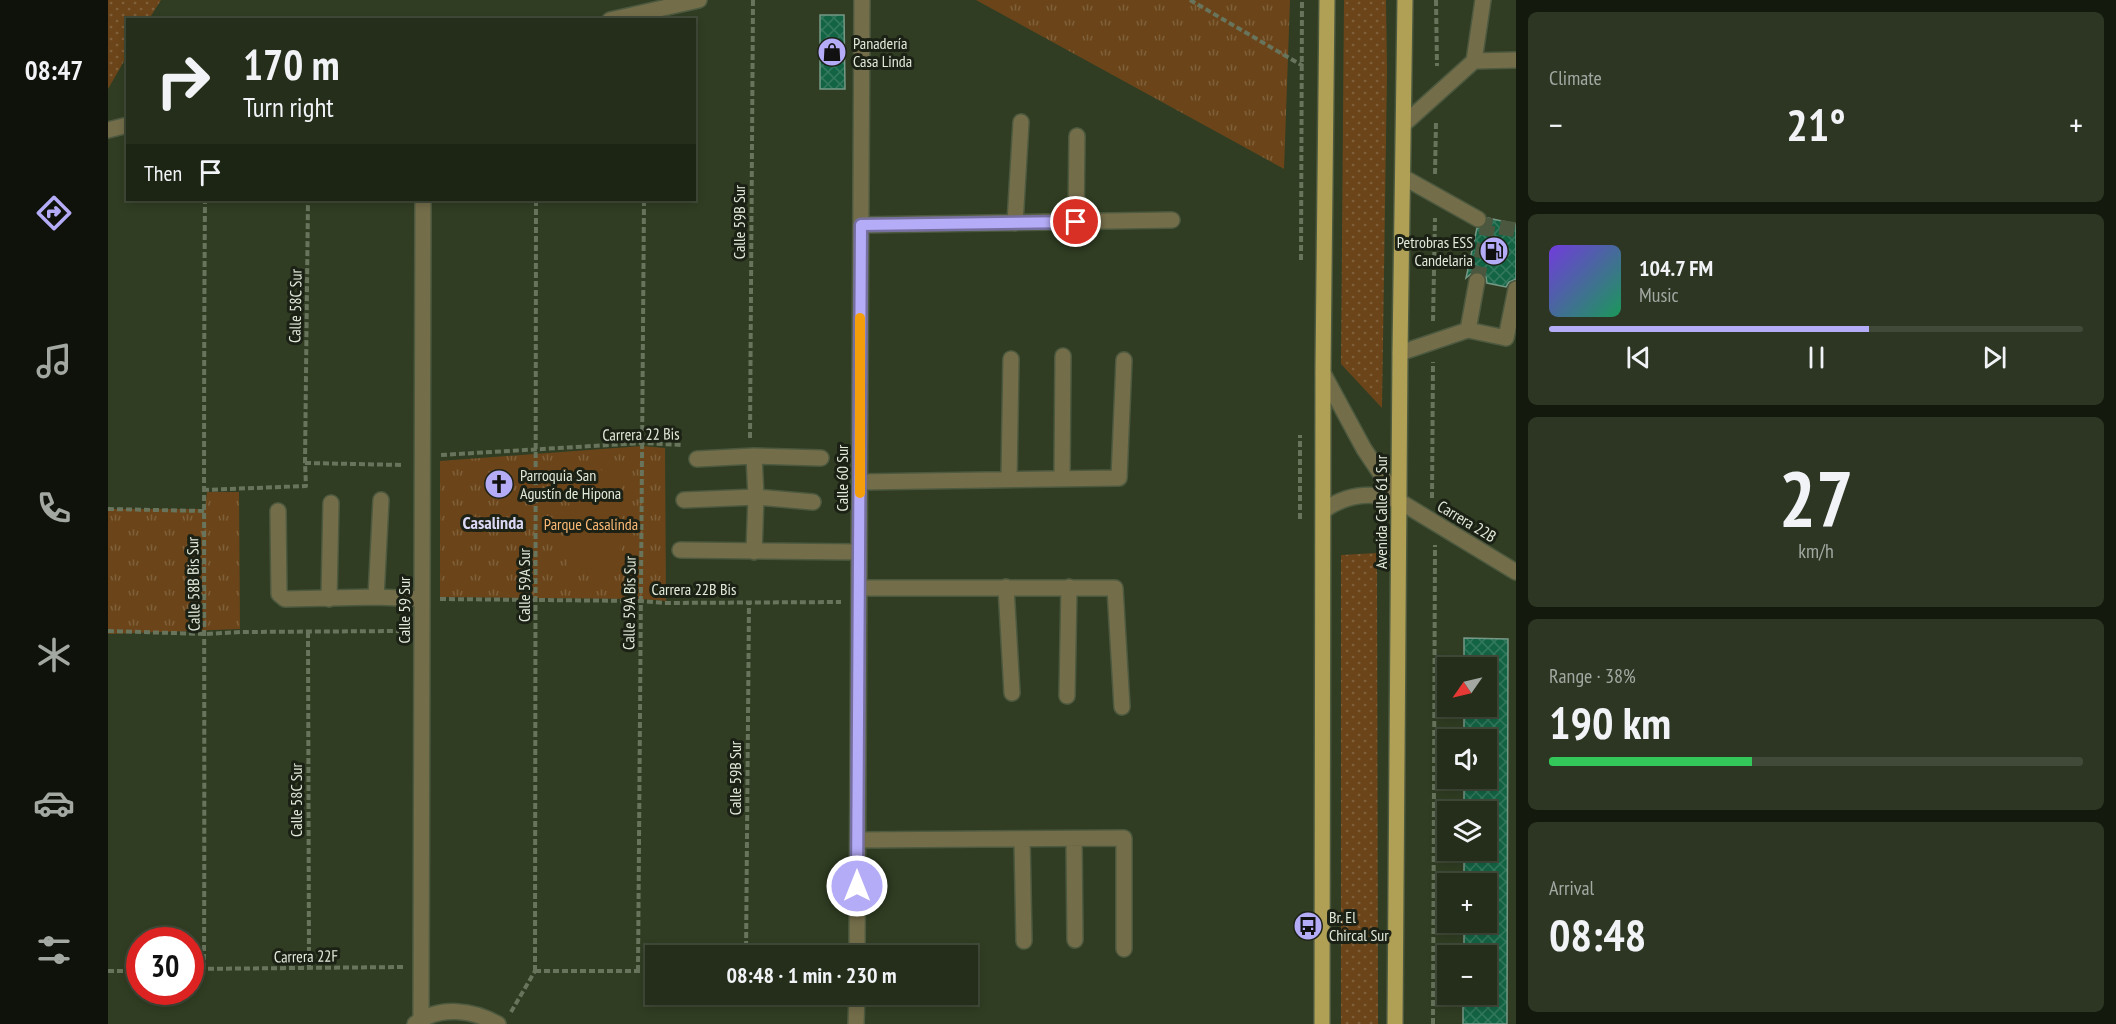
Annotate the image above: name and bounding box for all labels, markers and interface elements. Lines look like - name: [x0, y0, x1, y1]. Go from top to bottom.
- place label: Panadería Casa Linda: [853, 33, 912, 71]
- shop icon: Panadería Casa Linda: [816, 36, 848, 68]
- text: 170 m: [243, 37, 340, 92]
- icon: right: [144, 42, 222, 120]
- text: 08:47: [25, 53, 83, 87]
- text: Climate: [1549, 65, 1602, 91]
- text: Turn right: [243, 90, 334, 124]
- text: 21°: [1786, 95, 1846, 153]
- text: −: [1549, 103, 1563, 146]
- text: +: [2069, 103, 2083, 146]
- icon: arrive: [194, 156, 227, 189]
- text: Then: [144, 159, 182, 187]
- street label: Calle 59B Sur: [729, 184, 749, 259]
- icon: directions: [33, 192, 75, 234]
- pin: [1050, 196, 1101, 247]
- icon: arrive: [1059, 205, 1092, 238]
- place label: Petrobras ESS Candelaria: [1397, 232, 1473, 270]
- fuel station icon: Petrobras ESS Candelaria: [1478, 235, 1510, 267]
- text: 104.7 FM: [1639, 254, 1713, 282]
- street label: Calle 58C Sur: [284, 268, 306, 343]
- text: Music: [1639, 282, 1679, 308]
- icon: music: [33, 340, 75, 382]
- icon: previous: [1622, 341, 1655, 374]
- icon: pause: [1800, 341, 1833, 374]
- icon: next: [1978, 341, 2011, 374]
- street label: Carrera 22 Bis: [602, 423, 680, 445]
- street label: Calle 60 Sur: [832, 444, 852, 511]
- text: 27: [1779, 448, 1853, 549]
- street label: Avenida Calle 61 Sur: [1371, 454, 1391, 569]
- place label: Parroquia San Agustín de Hipona: [520, 465, 621, 503]
- church icon: Parroquia San Agustín de Hipona: [483, 468, 515, 500]
- icon: phone: [33, 487, 75, 529]
- street label: Carrera 22B: [1434, 496, 1500, 546]
- district label: Casalinda: [462, 511, 524, 534]
- park label: Parque Casalinda: [544, 514, 638, 534]
- street label: Calle 58B Bis Sur: [182, 536, 204, 631]
- text: km/h: [1798, 538, 1834, 564]
- street label: Calle 59A Sur: [514, 547, 534, 622]
- street label: Calle 59A Bis Sur: [618, 555, 640, 650]
- street label: Calle 59 Sur: [394, 576, 414, 643]
- street label: Carrera 22B Bis: [652, 579, 736, 599]
- icon: climate: [33, 634, 75, 676]
- north arrow: [1437, 657, 1497, 717]
- map controls: [1437, 657, 1497, 1005]
- text: Range · 38%: [1549, 663, 1636, 689]
- text: 190 km: [1549, 693, 1671, 751]
- button: sound: [1437, 729, 1497, 789]
- street label: Calle 59B Sur: [725, 740, 745, 815]
- street label: Calle 58C Sur: [286, 763, 306, 837]
- icon: car: [33, 782, 75, 824]
- button: layers: [1437, 801, 1497, 861]
- position arrow: [825, 854, 889, 918]
- button: +: [1437, 873, 1497, 933]
- text: Arrival: [1549, 875, 1594, 901]
- text: 08:48: [1549, 905, 1646, 963]
- place label: Br. El Chircal Sur: [1329, 907, 1389, 945]
- bus stop icon: Br. El Chircal Sur: [1292, 910, 1324, 942]
- speed limit sign: 30: [126, 927, 204, 1005]
- icon: filters: [33, 929, 75, 971]
- street label: Carrera 22F: [274, 945, 338, 967]
- button: −: [1437, 945, 1497, 1005]
- text: 08:48 · 1 min · 230 m: [726, 961, 897, 989]

